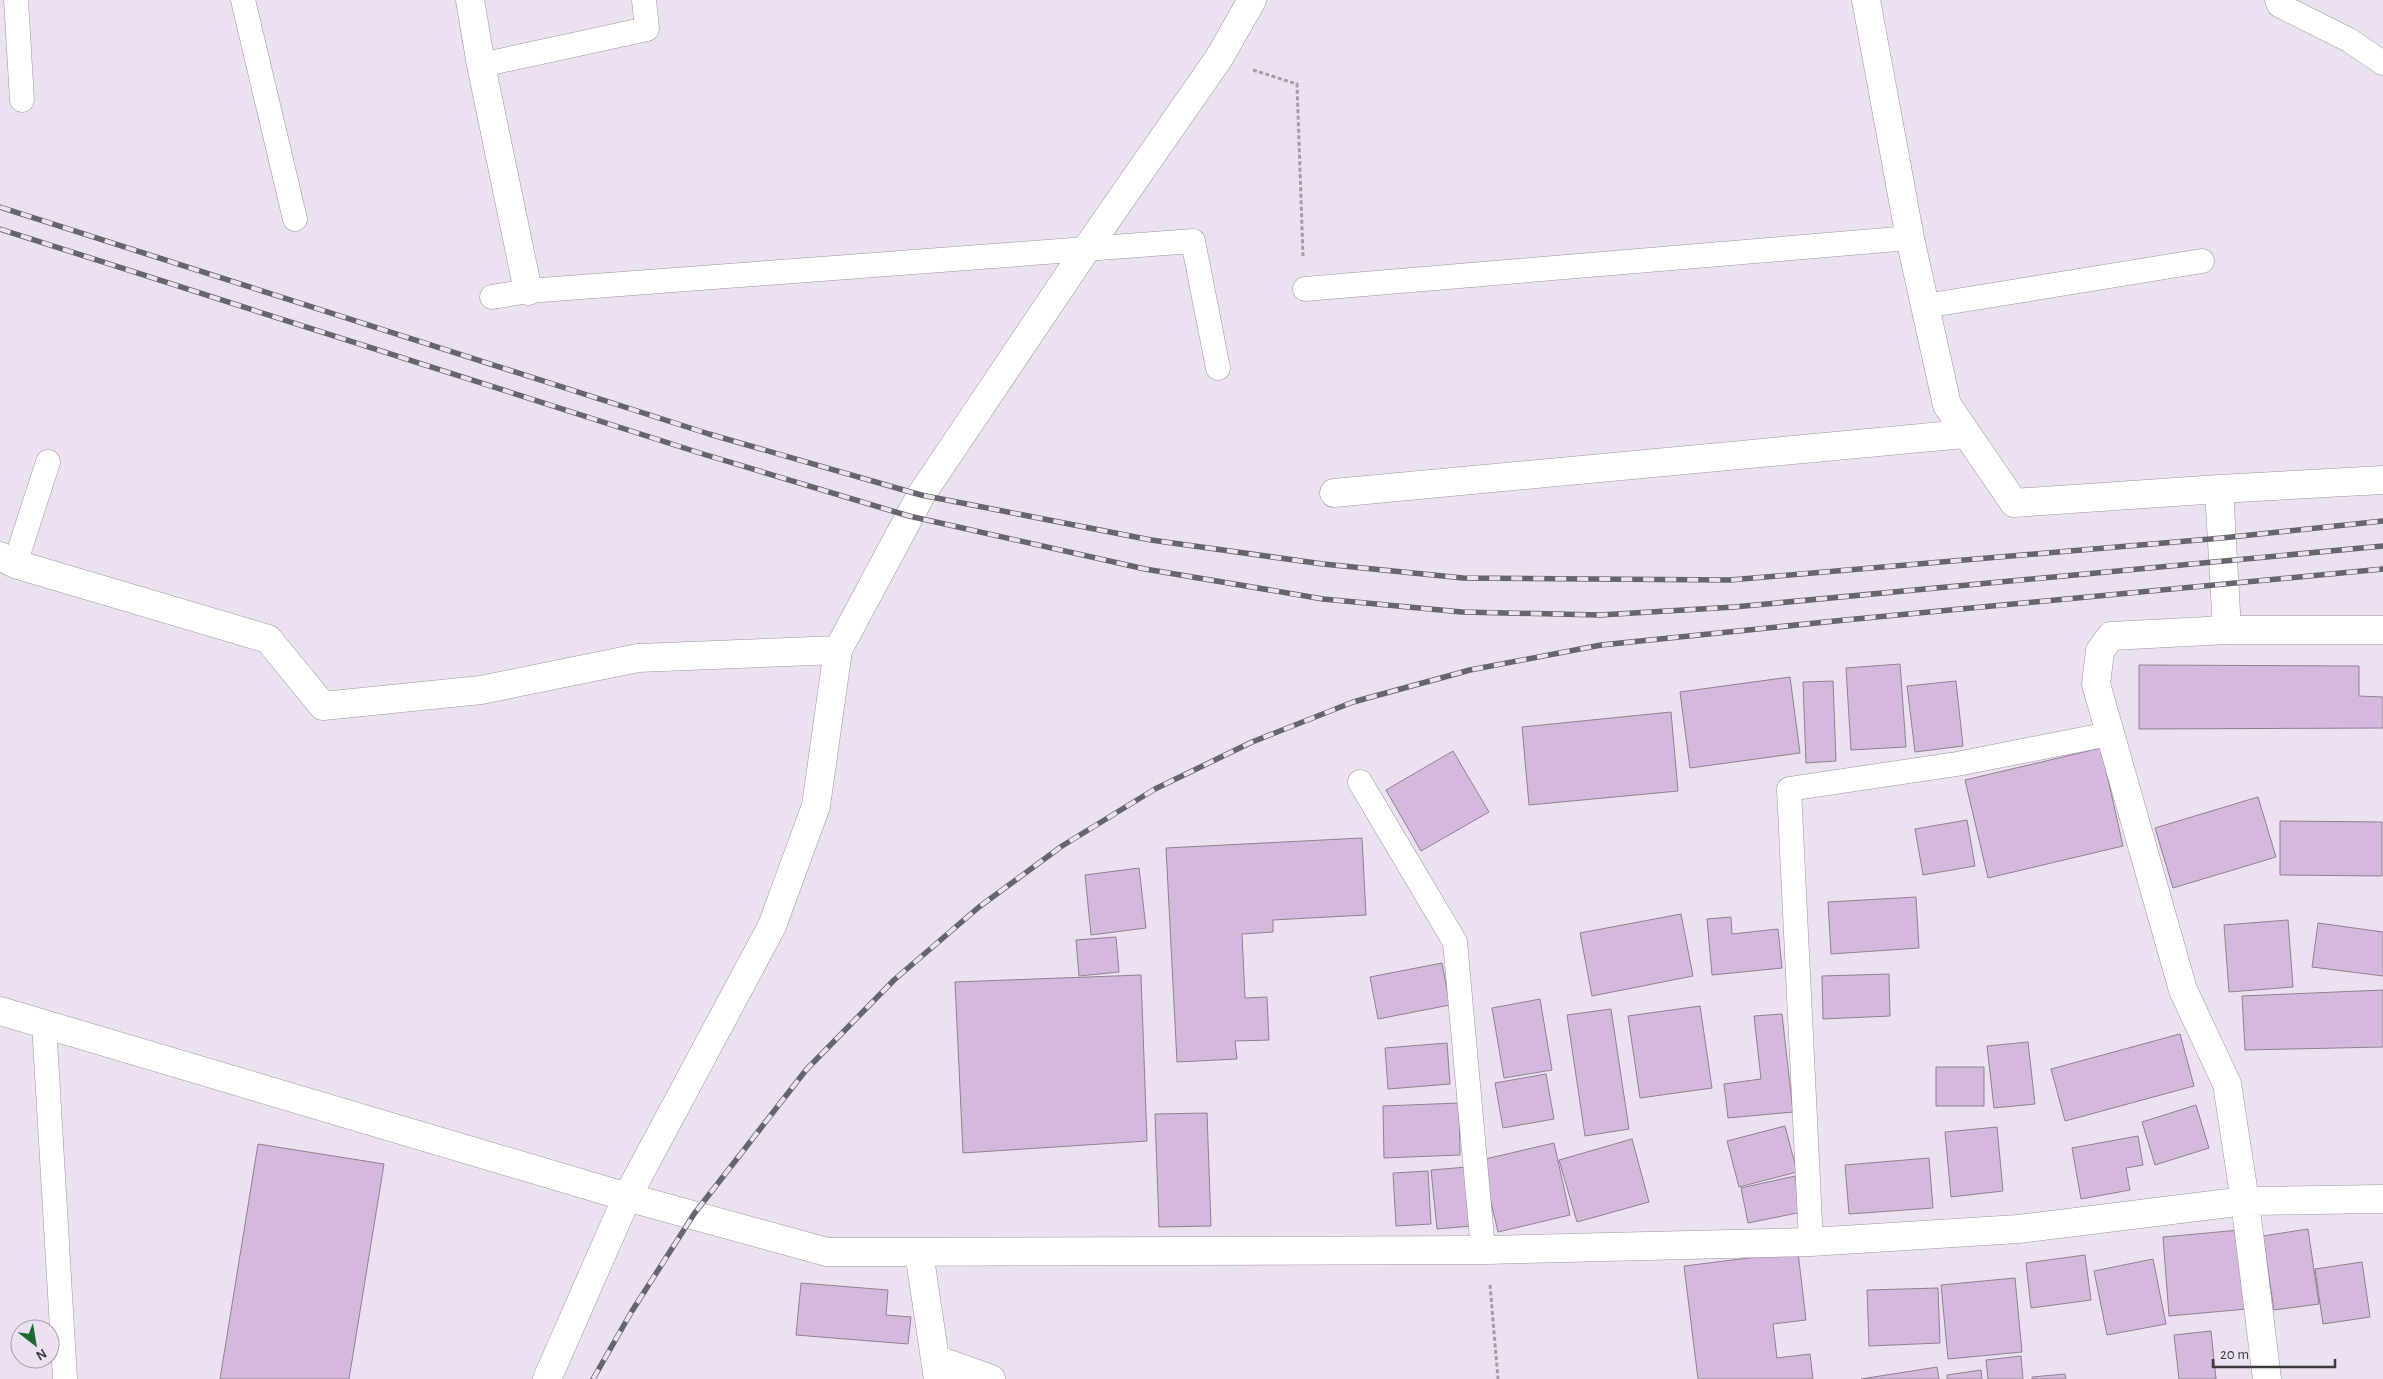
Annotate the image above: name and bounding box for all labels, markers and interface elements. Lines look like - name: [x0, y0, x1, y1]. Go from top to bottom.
- north arrow: [10, 1319, 60, 1369]
- scale bar: [2213, 1336, 2336, 1368]
- text: N: [33, 1346, 49, 1363]
- text: 20 m: [2220, 1347, 2249, 1362]

